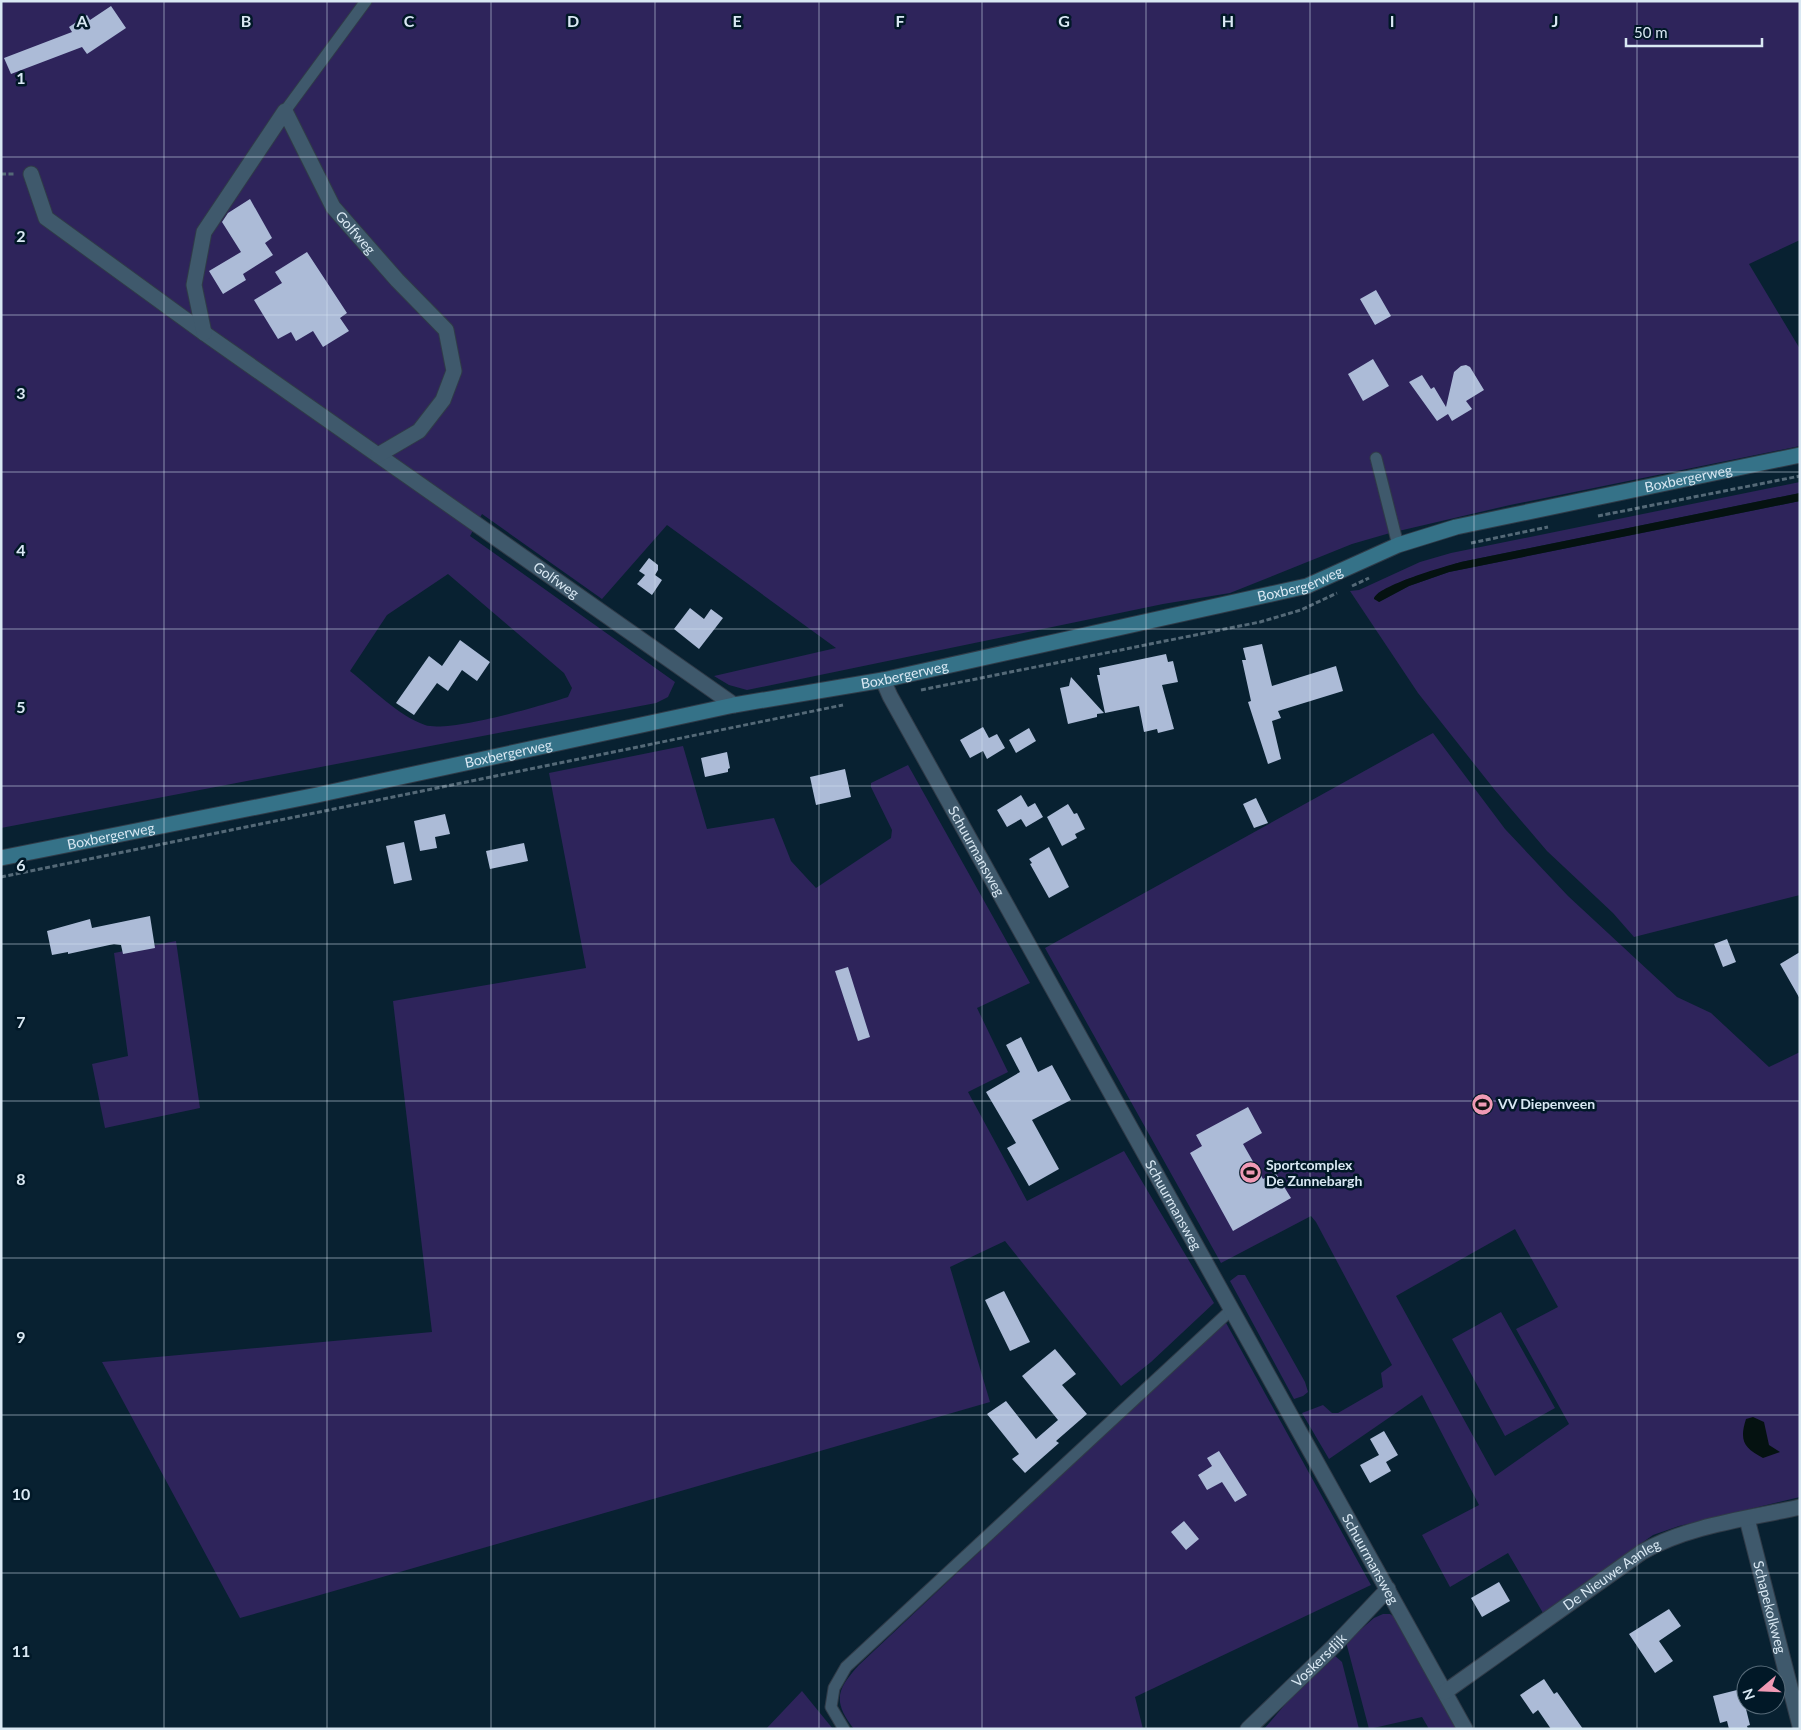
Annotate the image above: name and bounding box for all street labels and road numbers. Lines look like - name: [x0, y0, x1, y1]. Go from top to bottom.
- street label: Golfweg: [332, 207, 379, 257]
- street label: Boxbergerweg: [1643, 460, 1733, 495]
- street label: Golfweg: [530, 558, 582, 602]
- street label: Boxbergerweg: [1256, 562, 1345, 605]
- street label: Boxbergerweg: [859, 657, 950, 692]
- street label: Boxbergerweg: [463, 736, 554, 771]
- street label: Schuurmansweg: [945, 803, 1009, 899]
- street label: Boxbergerweg: [65, 819, 156, 853]
- street label: Schuurmansweg: [1142, 1157, 1206, 1253]
- street label: Schuurmansweg: [1339, 1510, 1403, 1607]
- street label: De Nieuwe Aanleg: [1559, 1535, 1663, 1613]
- street label: Schapekolkweg: [1750, 1559, 1790, 1655]
- street label: Voskersdijk: [1288, 1629, 1350, 1690]

